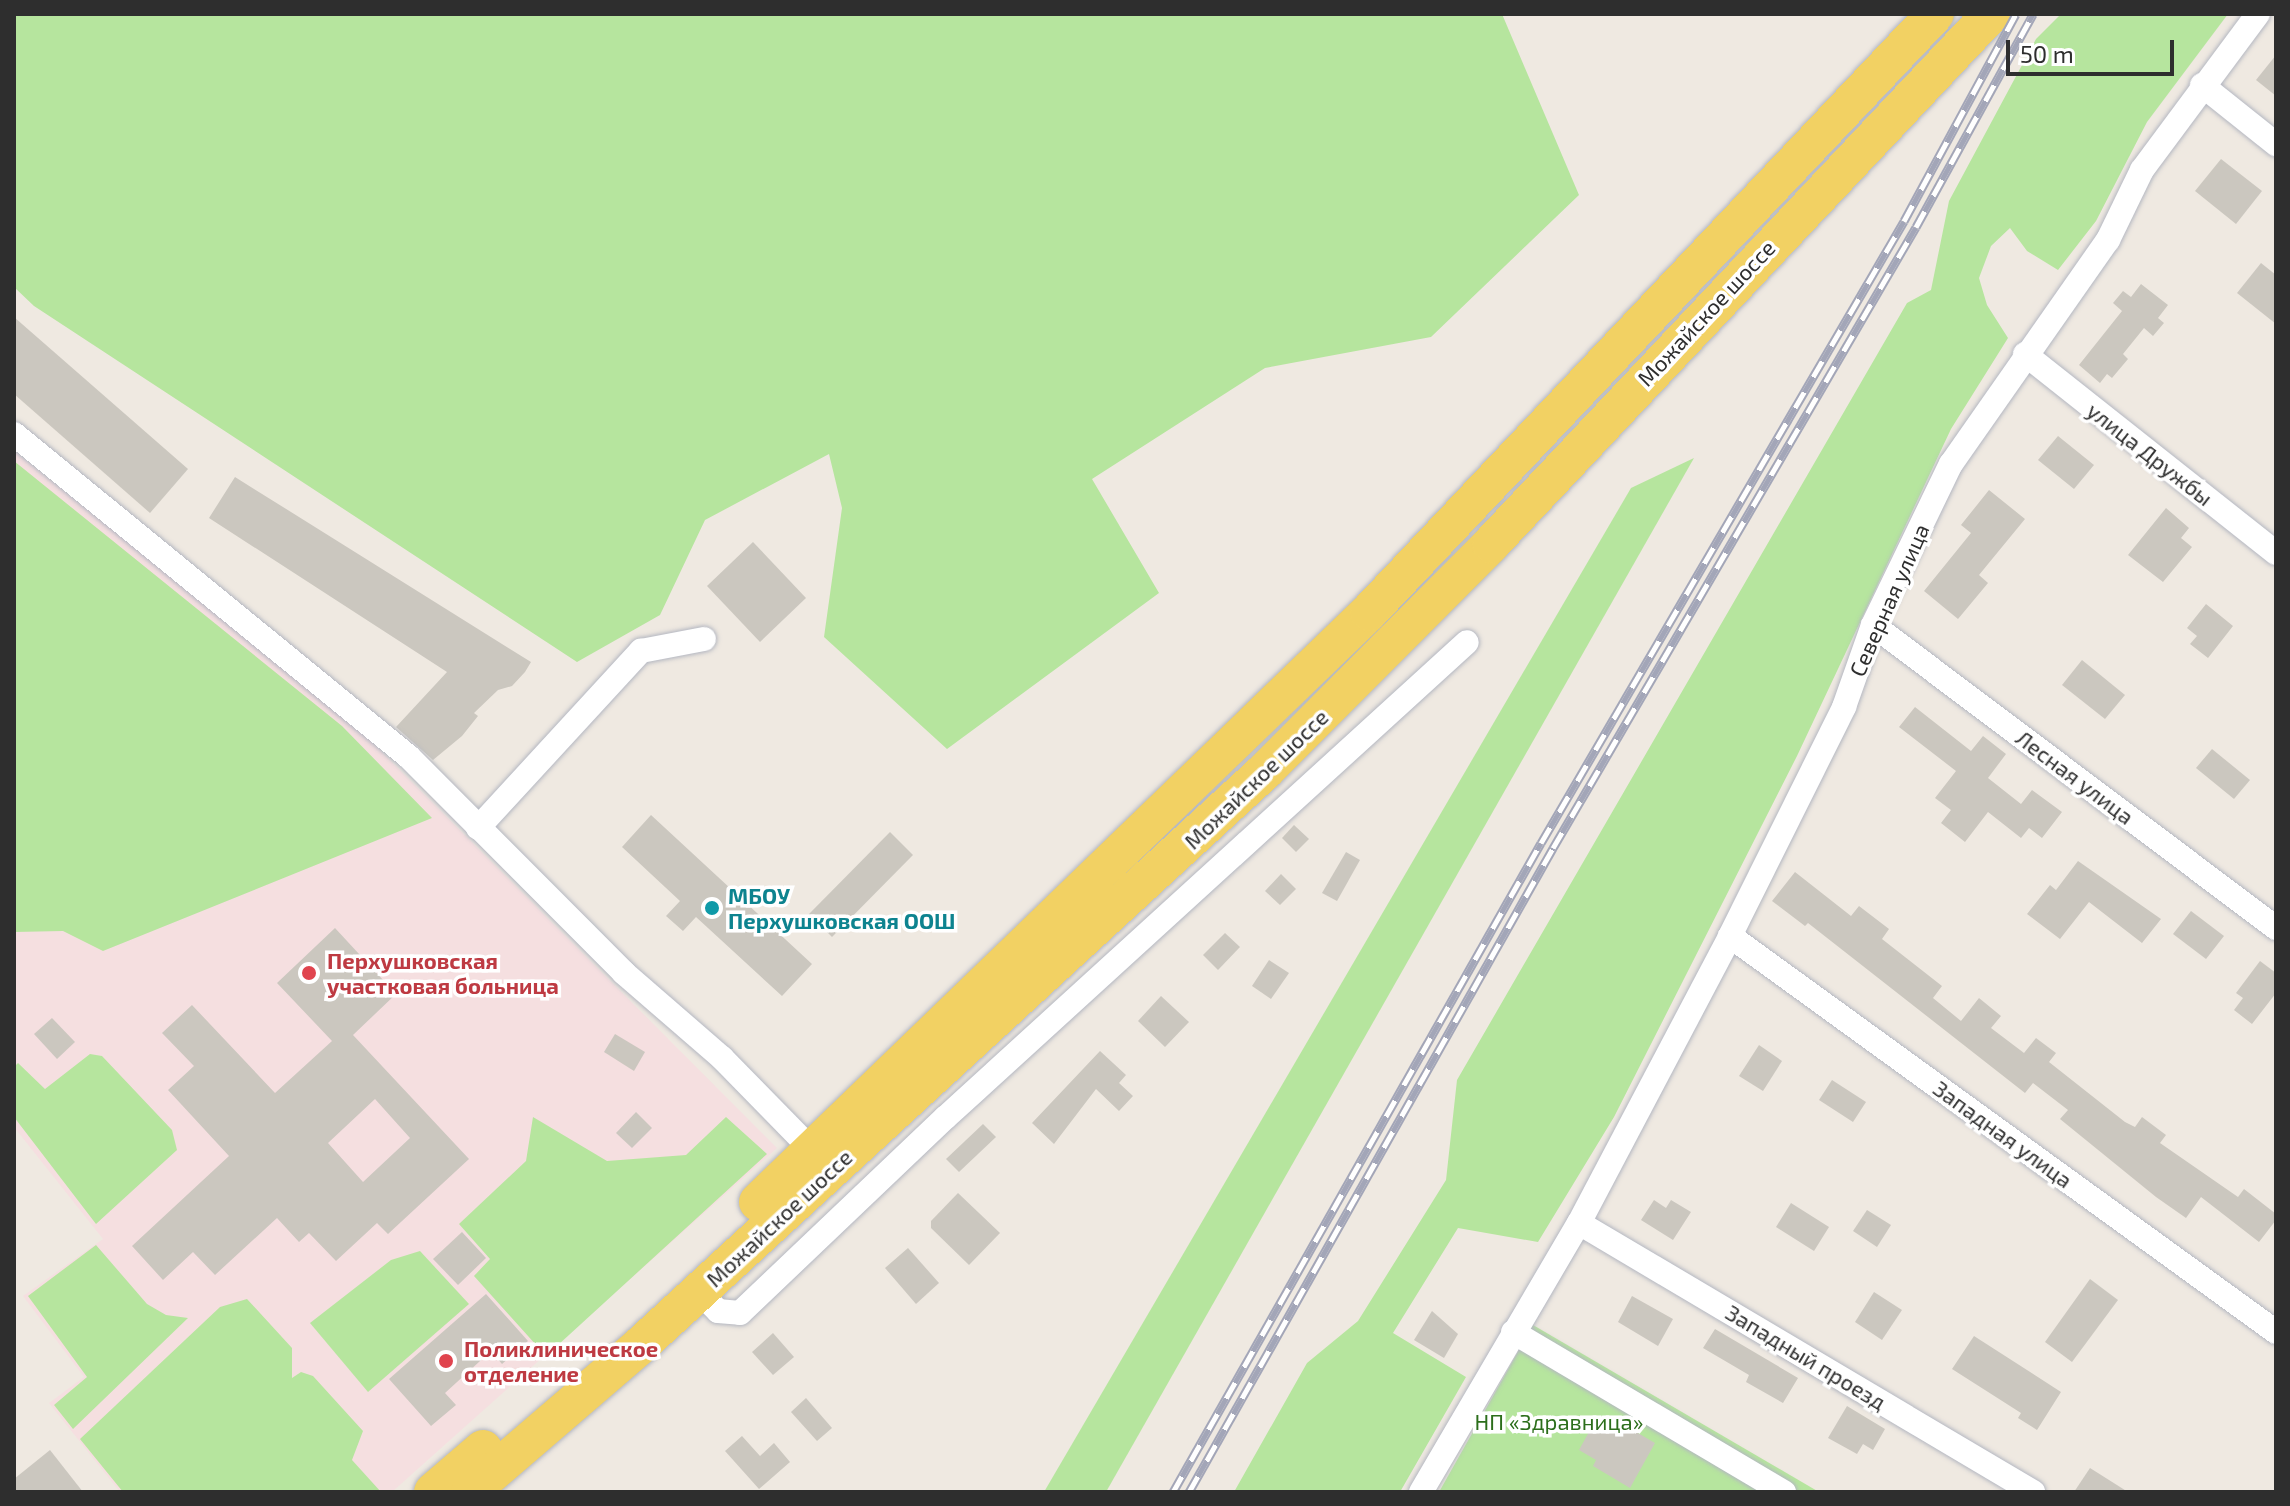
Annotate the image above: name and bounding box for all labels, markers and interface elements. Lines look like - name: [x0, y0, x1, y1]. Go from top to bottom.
- scale bar: [2010, 24, 2178, 74]
- text: 50 m: [2020, 39, 2074, 68]
- street label: Можайское шоссе: [1632, 235, 1780, 391]
- street label: улица Дружбы: [2082, 397, 2218, 511]
- street label: Северная улица: [1844, 520, 1934, 680]
- street label: Можайское шоссе: [1179, 704, 1333, 854]
- street label: Лесная улица: [2011, 724, 2139, 830]
- place label: МБОУ Перхушковская ООШ: [728, 882, 956, 934]
- marker: МБОУ Перхушковская ООШ: [703, 899, 721, 917]
- place label: Перхушковская участковая больница: [327, 947, 559, 998]
- marker: Перхушковская участковая больница: [298, 962, 320, 984]
- street label: Западная улица: [1928, 1075, 2078, 1193]
- street label: Можайское шоссе: [701, 1144, 857, 1292]
- street label: Западный проезд: [1721, 1299, 1891, 1415]
- place label: Поликлиническое отделение: [464, 1335, 658, 1386]
- marker: Поликлиническое отделение: [435, 1350, 457, 1372]
- park label: НП «Здравница»: [1475, 1409, 1643, 1435]

